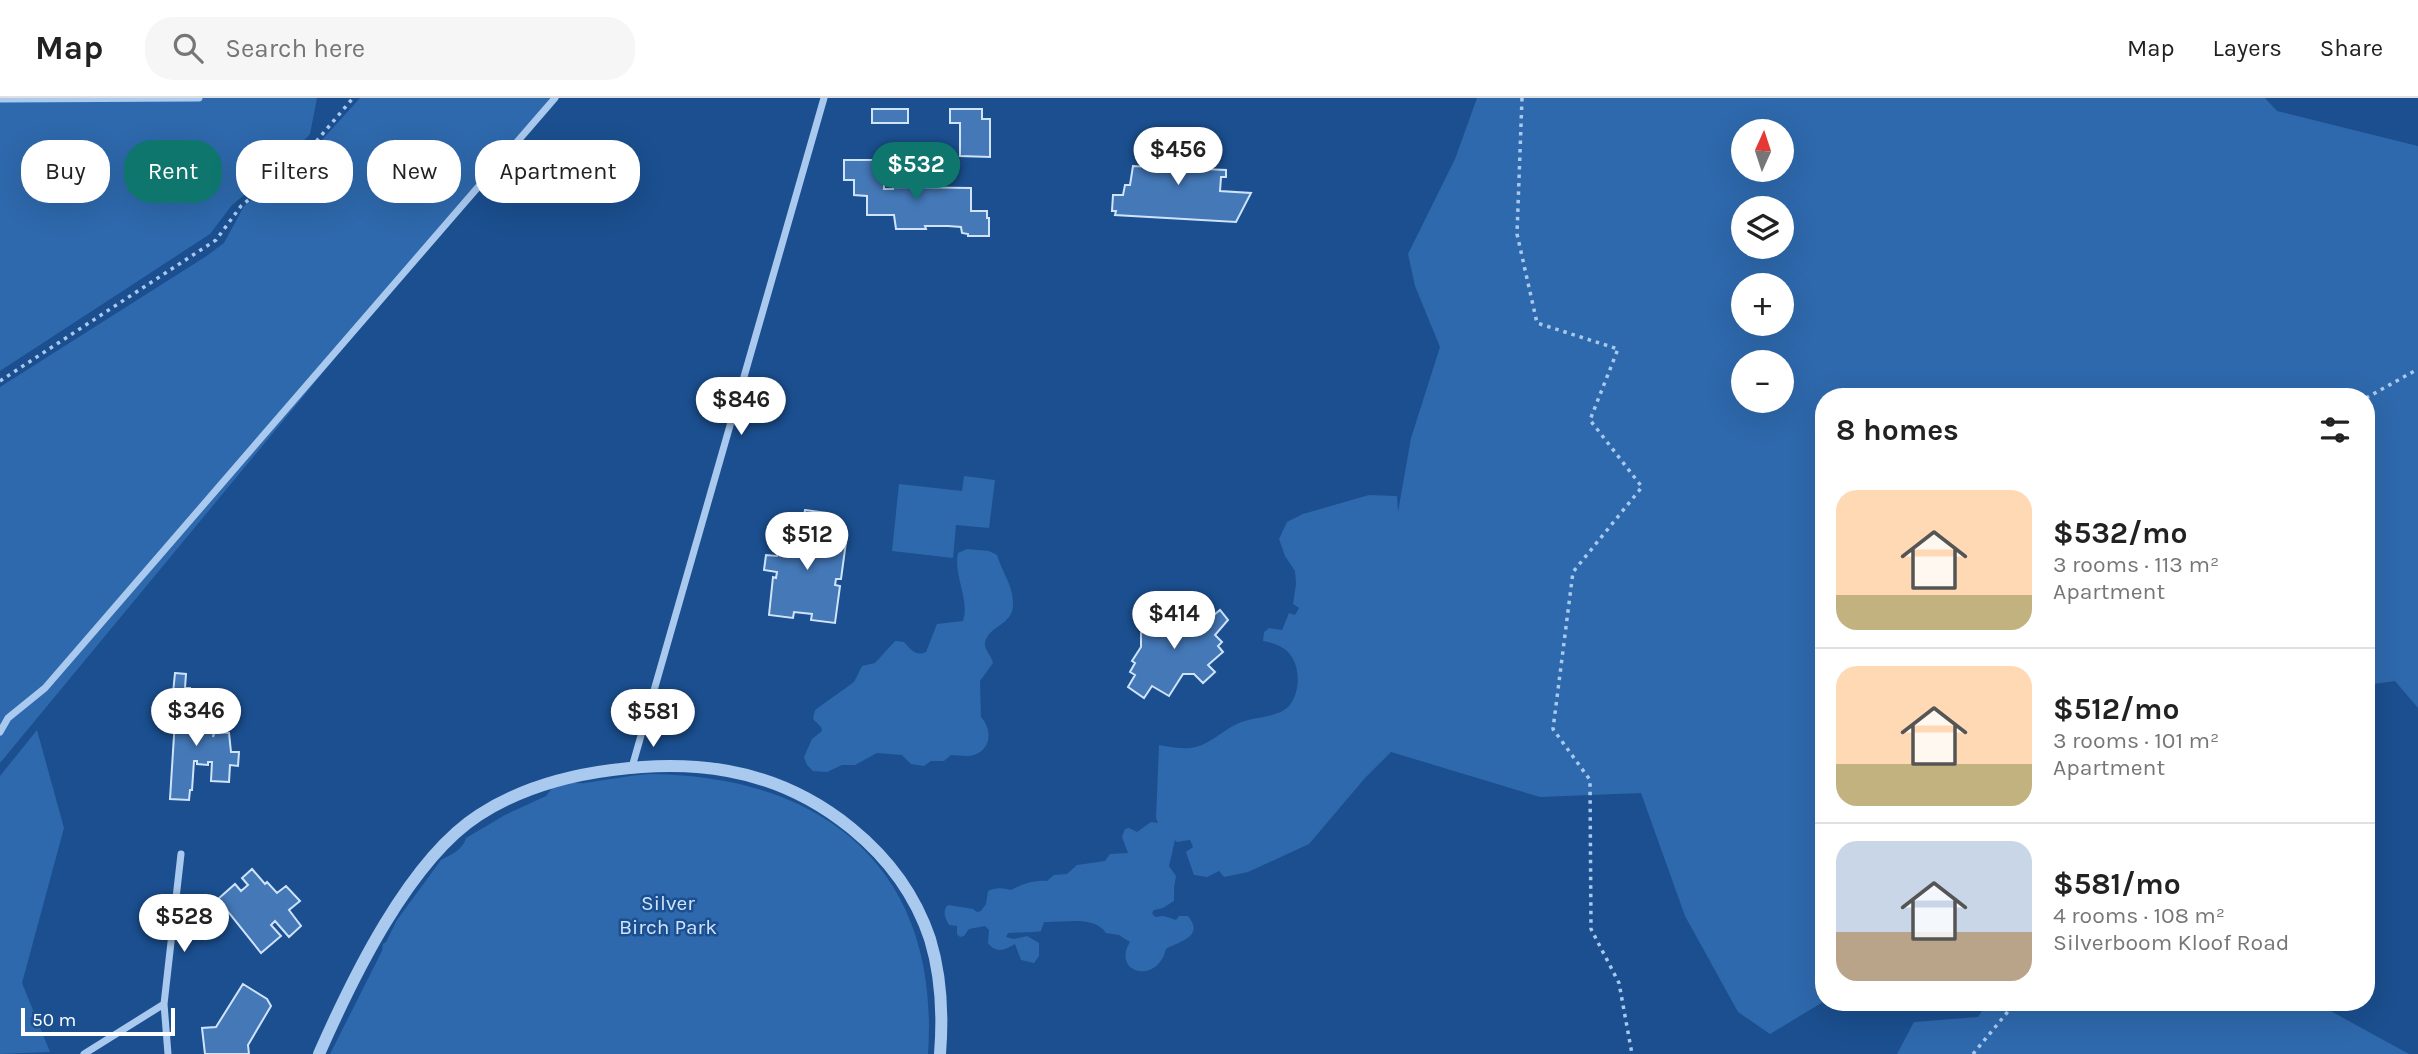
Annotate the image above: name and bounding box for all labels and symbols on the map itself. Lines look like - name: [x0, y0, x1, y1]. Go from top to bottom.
- north arrow: [1731, 119, 1794, 182]
- pin: $456: [1137, 127, 1219, 187]
- pin: $532: [875, 142, 957, 202]
- pin: $846: [700, 378, 782, 437]
- pin: $512: [766, 512, 848, 572]
- pin: $414: [1133, 592, 1215, 651]
- pin: $346: [155, 688, 237, 748]
- pin: $581: [612, 690, 694, 749]
- park label: Silver Birch Park: [619, 891, 717, 939]
- pin: $528: [143, 894, 225, 954]
- scale bar: [21, 1005, 175, 1037]

